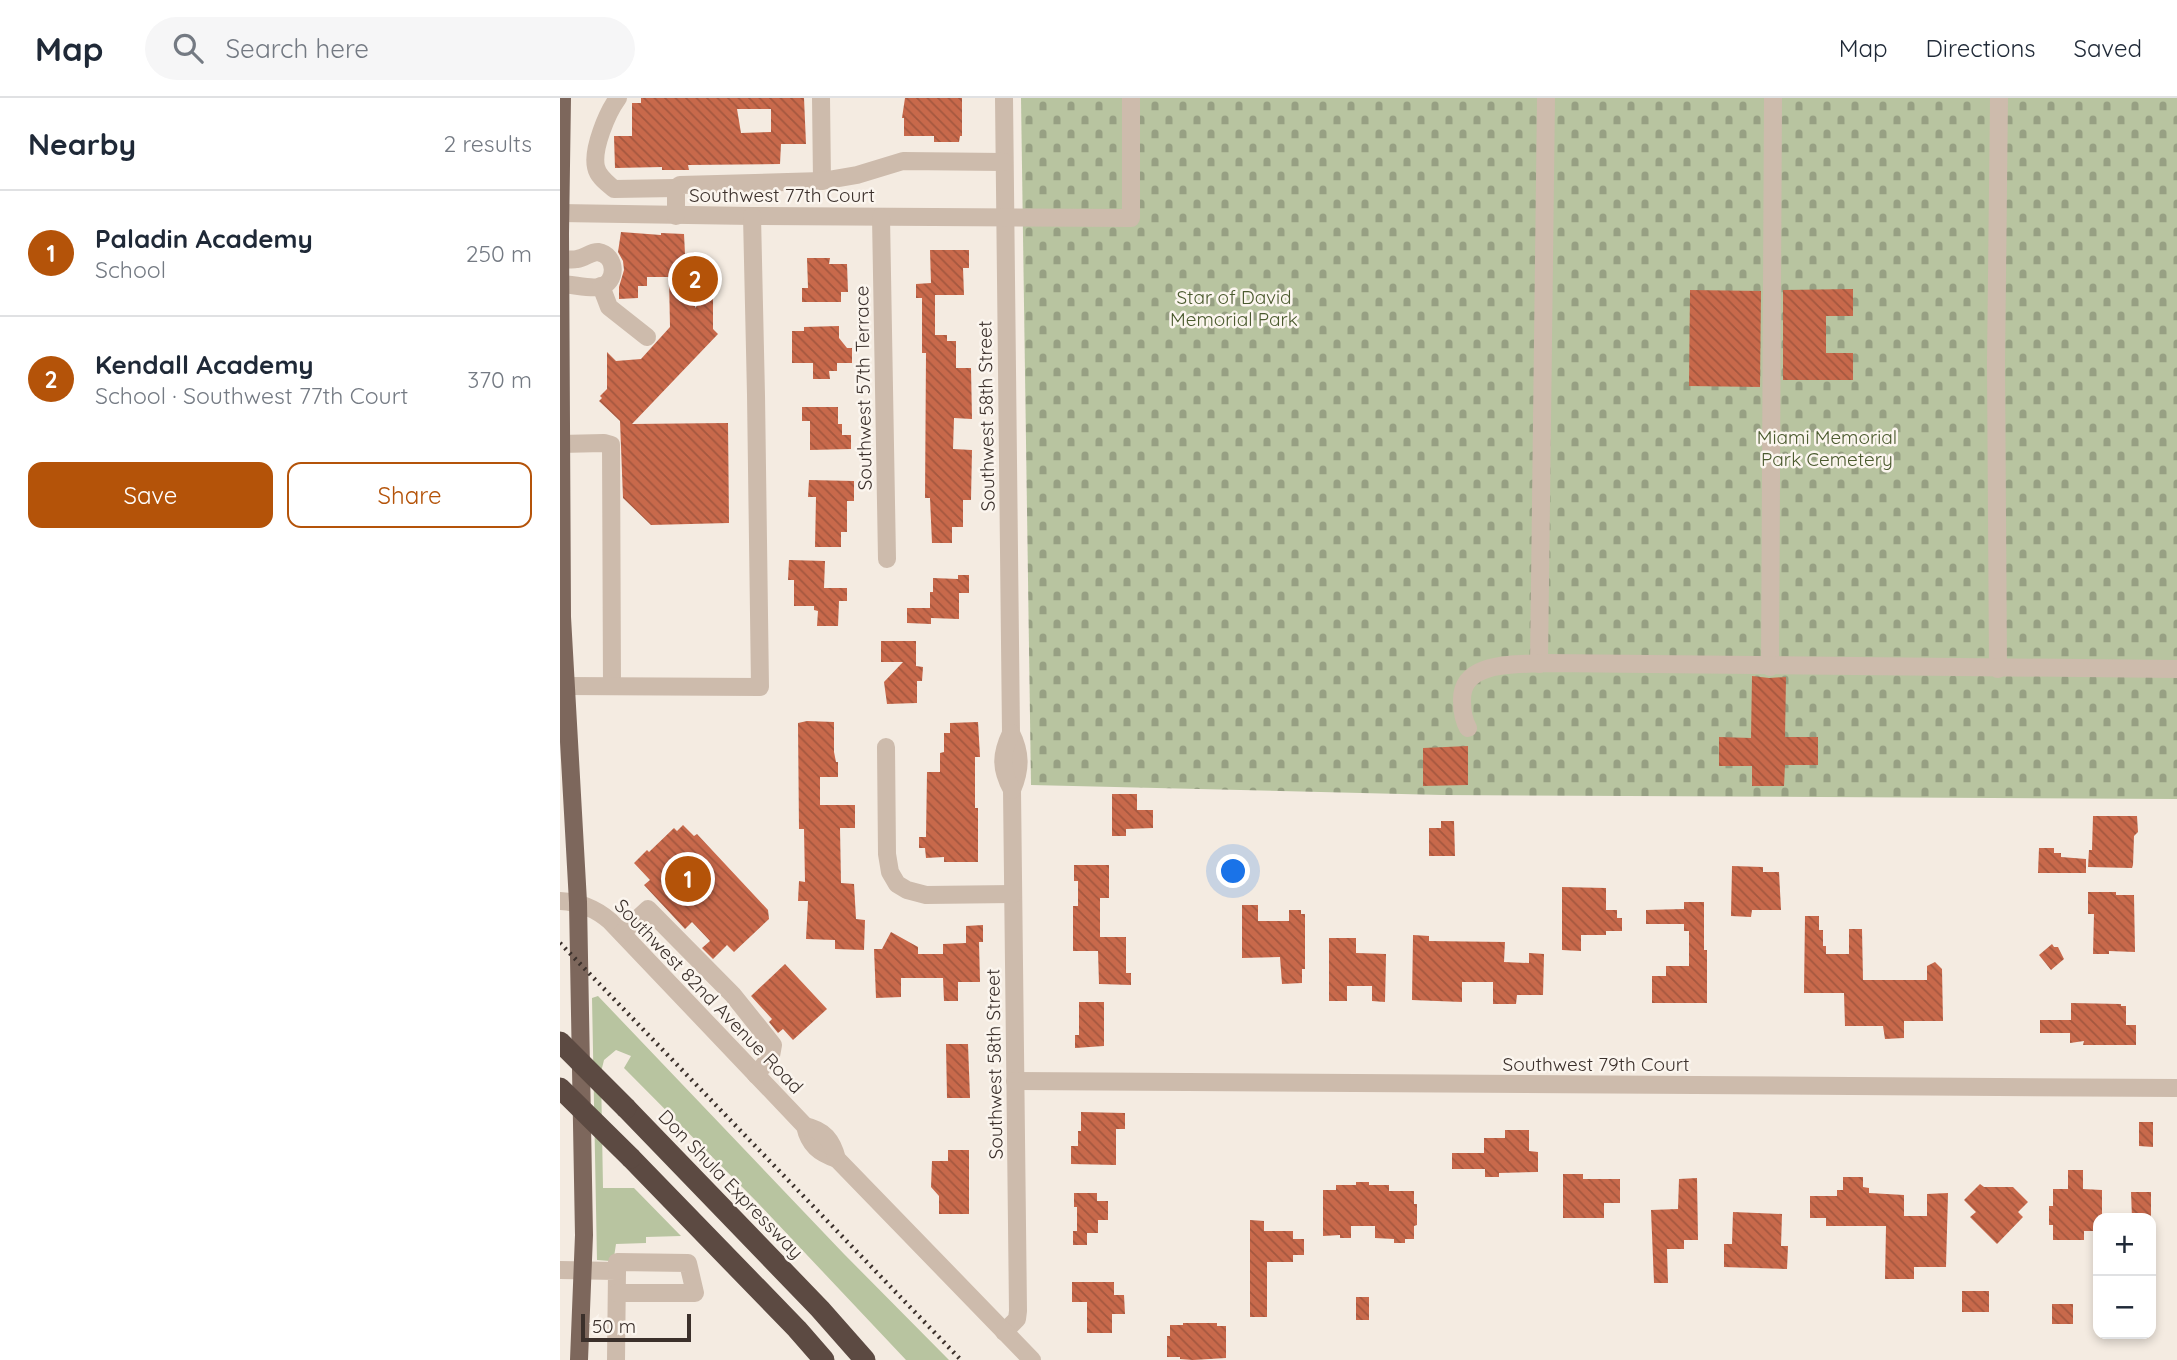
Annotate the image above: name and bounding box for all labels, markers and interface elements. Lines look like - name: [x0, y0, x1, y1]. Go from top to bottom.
- search box: [145, 17, 635, 80]
- text: Map: [35, 28, 103, 69]
- icon: search: [169, 29, 207, 67]
- text: Search here: [225, 32, 369, 65]
- text: Map: [1839, 33, 1888, 63]
- text: Directions: [1926, 33, 2036, 63]
- text: Saved: [2074, 33, 2142, 63]
- text: Nearby: [28, 125, 136, 163]
- text: 2 results: [443, 129, 532, 158]
- street label: Southwest 77th Court: [689, 183, 875, 207]
- text: Paladin Academy: [95, 222, 313, 255]
- text: 1: [47, 239, 55, 268]
- text: 250 m: [466, 239, 532, 268]
- pin: 2: [672, 253, 718, 305]
- text: School: [95, 255, 166, 284]
- street label: Southwest 57th Terrace: [849, 285, 877, 491]
- park label: Star of David Memorial Park: [1170, 285, 1298, 331]
- street label: Southwest 58th Street: [972, 320, 1000, 512]
- text: Kendall Academy: [95, 348, 314, 381]
- text: 2: [44, 365, 58, 394]
- text: 370 m: [467, 365, 532, 394]
- text: School · Southwest 77th Court: [95, 381, 408, 410]
- park label: Miami Memorial Park Cemetery: [1757, 425, 1897, 471]
- button: Save: [28, 462, 273, 528]
- button: Share: [287, 462, 532, 528]
- pin: 1: [665, 853, 711, 905]
- your location: [1216, 854, 1250, 888]
- street label: Southwest 82nd Avenue Road: [610, 894, 808, 1098]
- street label: Southwest 58th Street: [980, 968, 1008, 1160]
- street label: Southwest 79th Court: [1503, 1052, 1689, 1076]
- street label: Don Shula Expressway: [653, 1104, 809, 1264]
- map controls: [2093, 1213, 2156, 1339]
- button: +: [2093, 1213, 2156, 1276]
- button: −: [2093, 1276, 2156, 1339]
- scale bar: [581, 1311, 691, 1343]
- text: 50 m: [592, 1314, 636, 1338]

